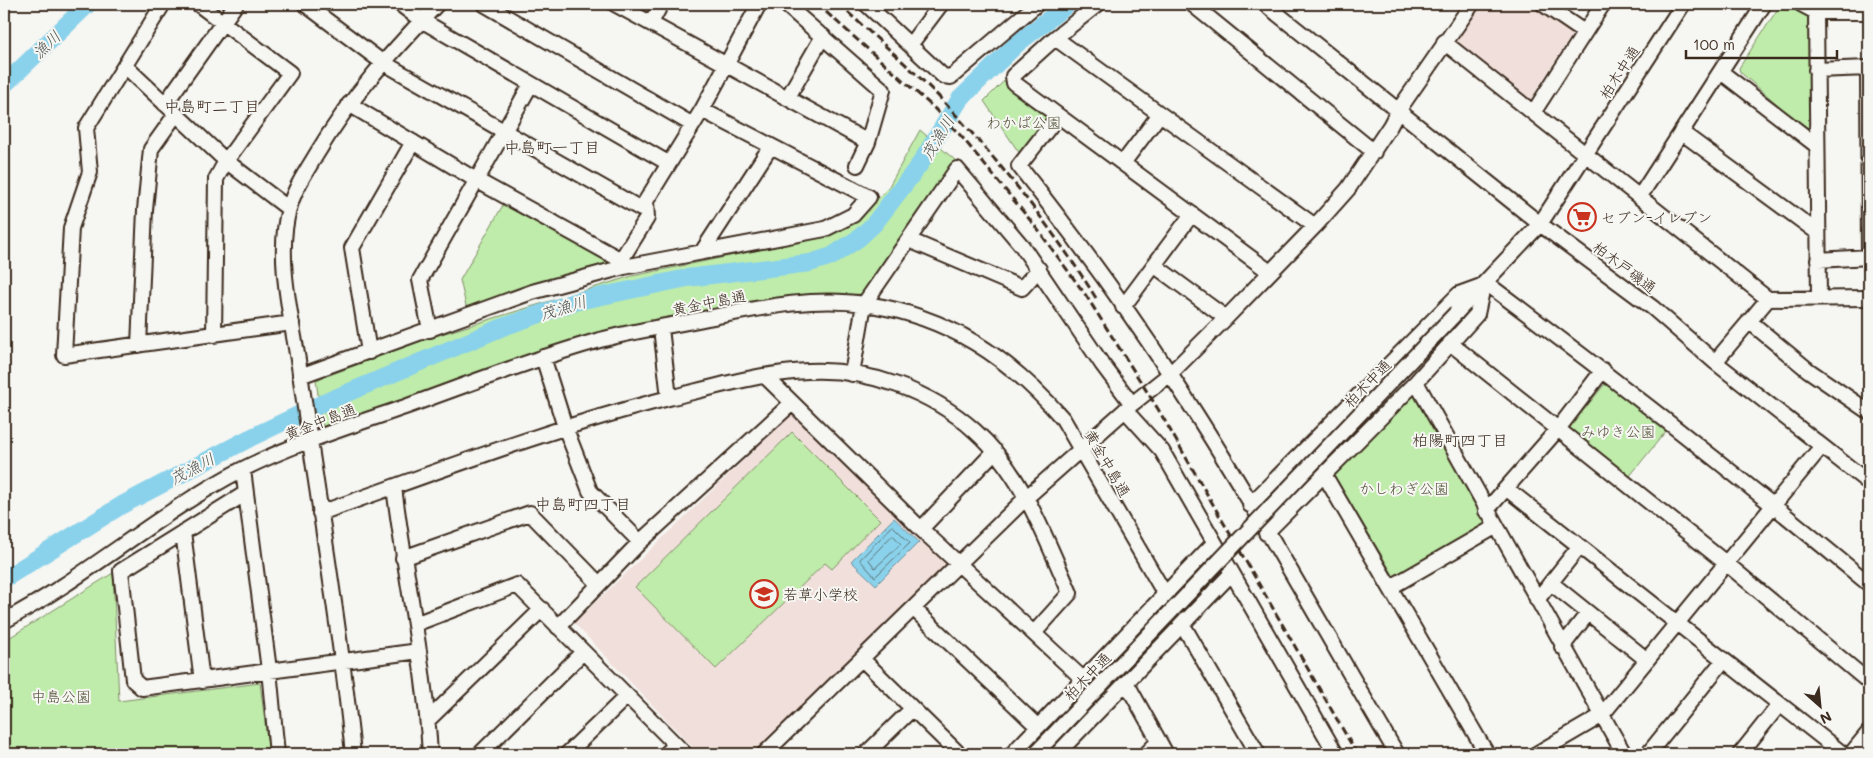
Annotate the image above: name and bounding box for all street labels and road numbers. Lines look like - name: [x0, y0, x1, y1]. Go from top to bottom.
- street label: 柏木中通: [1594, 41, 1644, 103]
- street label: 柏木戸磯通: [1589, 236, 1661, 298]
- street label: 黄金中島通: [670, 285, 748, 319]
- street label: 柏木中通: [1339, 354, 1395, 412]
- street label: 黄金中島通: [281, 398, 359, 444]
- street label: 黄金中島通: [1081, 426, 1135, 500]
- street label: 柏木中通: [1059, 647, 1115, 705]

